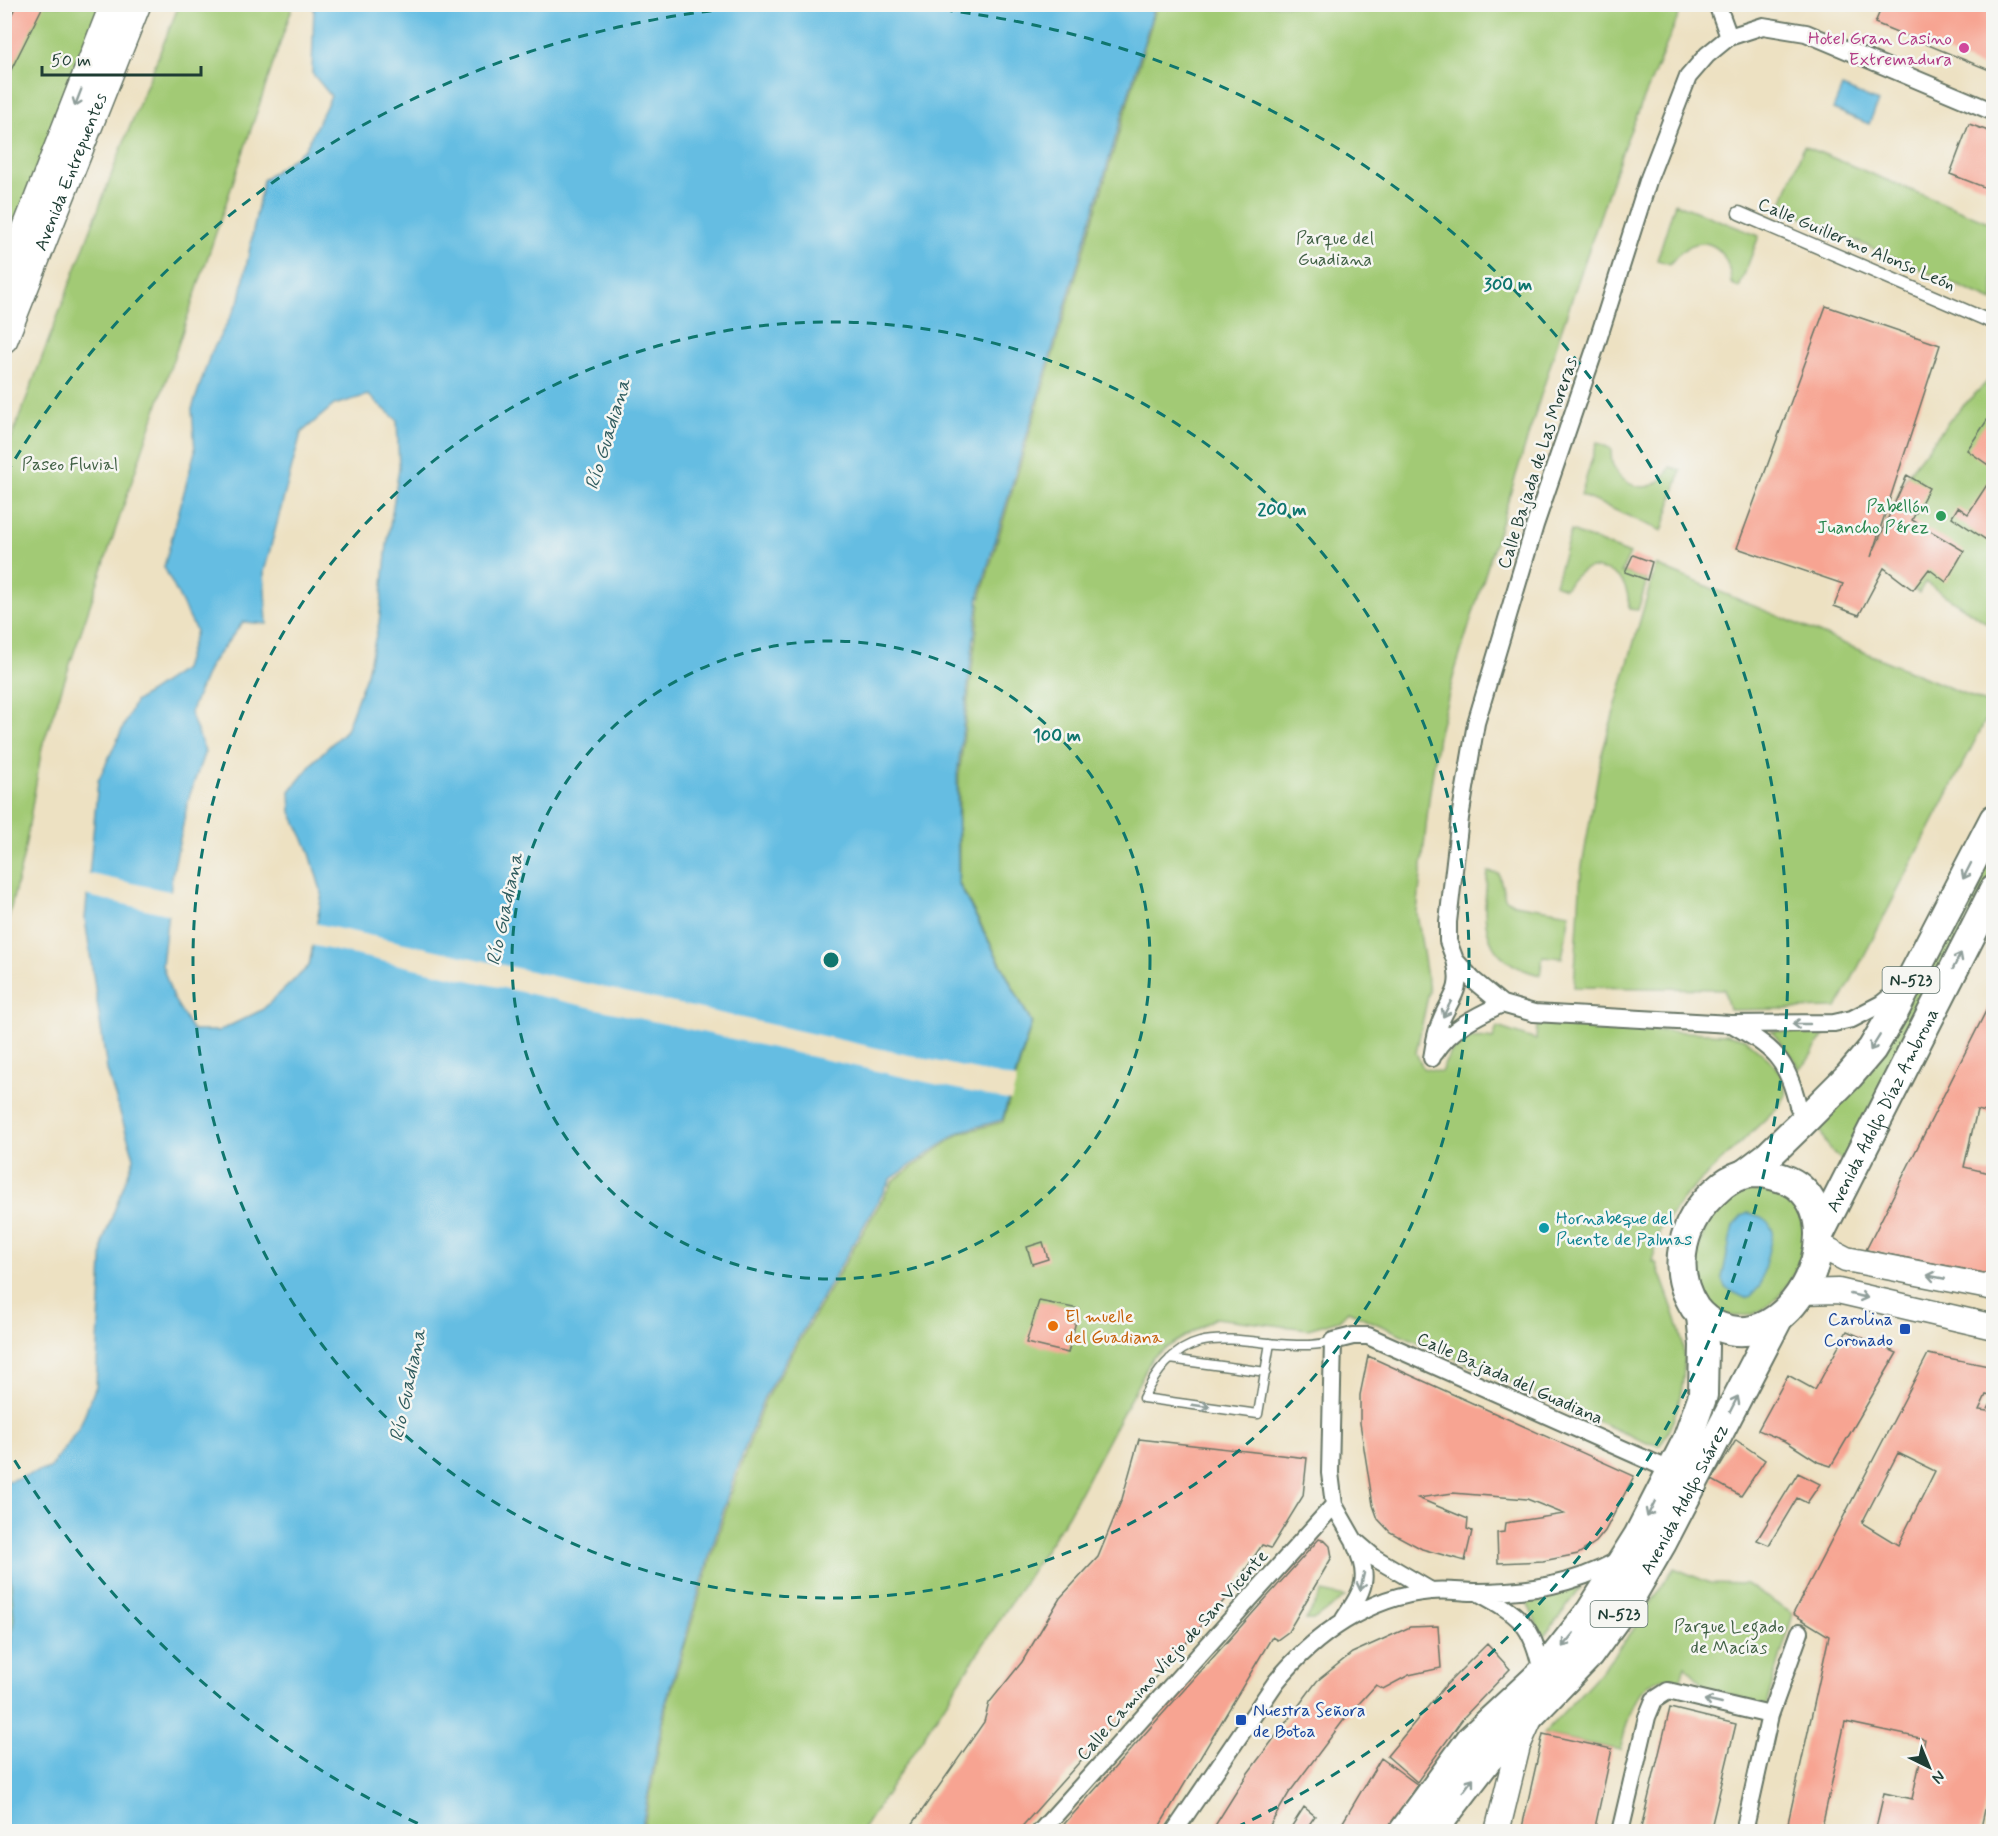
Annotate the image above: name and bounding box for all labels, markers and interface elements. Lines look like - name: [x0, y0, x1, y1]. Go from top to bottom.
- place label: Hotel Gran Casino Extremadura: [1808, 27, 1952, 72]
- scale bar: [42, 39, 201, 77]
- marker: Hotel Gran Casino Extremadura: [1957, 41, 1971, 55]
- text: 50 m: [51, 49, 91, 73]
- one-way arrow: [71, 88, 82, 107]
- street label: Avenida Entrepuentes: [29, 89, 114, 255]
- street label: Calle Guillermo Alonso León: [1754, 192, 1959, 297]
- park label: Parque del Guadiana: [1296, 227, 1374, 272]
- text: 300 m: [1484, 273, 1532, 297]
- street label: Calle Bajada de Las Moreras: [1492, 354, 1584, 572]
- water label: Río Guadiana: [579, 375, 638, 493]
- park label: Paseo Fluvial: [22, 453, 118, 477]
- place label: Pabellón Juancho Pérez: [1817, 495, 1929, 540]
- text: 200 m: [1257, 498, 1307, 522]
- marker: Pabellón Juancho Pérez: [1934, 509, 1948, 523]
- text: 100 m: [1033, 724, 1081, 748]
- water label: Río Guadiana: [480, 849, 531, 968]
- one-way arrow: [1960, 862, 1972, 880]
- centre of rings: [821, 950, 841, 970]
- one-way arrow: [1951, 953, 1963, 970]
- road number: N-523: [1882, 967, 1940, 993]
- one-way arrow: [1441, 1000, 1453, 1017]
- street label: Avenida Adolfo Díaz Ambrona: [1821, 1004, 1945, 1217]
- one-way arrow: [1791, 1018, 1811, 1030]
- one-way arrow: [1869, 1034, 1881, 1051]
- place label: Hornabeque del Puente de Palmas: [1556, 1207, 1692, 1252]
- marker: Hornabeque del Puente de Palmas: [1537, 1221, 1551, 1235]
- one-way arrow: [1927, 1271, 1946, 1282]
- one-way arrow: [1849, 1290, 1868, 1302]
- place label: El muelle del Guadiana: [1065, 1305, 1162, 1350]
- place label: Carolina Coronado: [1823, 1308, 1893, 1353]
- marker: El muelle del Guadiana: [1046, 1319, 1060, 1333]
- marker: Carolina Coronado: [1898, 1322, 1912, 1336]
- water label: Río Guadiana: [383, 1325, 434, 1444]
- street label: Calle Bajada del Guadiana: [1413, 1327, 1606, 1431]
- one-way arrow: [1728, 1395, 1740, 1413]
- one-way arrow: [1190, 1401, 1210, 1412]
- street label: Avenida Adolfo Suárez: [1635, 1420, 1735, 1579]
- one-way arrow: [1644, 1500, 1656, 1518]
- street label: Calle Camino Viejo de San Vicente: [1072, 1545, 1274, 1766]
- one-way arrow: [1356, 1572, 1368, 1591]
- road number: N-523: [1590, 1601, 1648, 1627]
- park label: Parque Legado de Macías: [1674, 1615, 1784, 1660]
- one-way arrow: [1561, 1632, 1575, 1647]
- one-way arrow: [1704, 1695, 1723, 1707]
- place label: Nuestra Señora de Botoa: [1253, 1699, 1366, 1744]
- marker: Nuestra Señora de Botoa: [1234, 1713, 1248, 1727]
- north arrow: [1899, 1737, 1959, 1797]
- text: N: [1927, 1766, 1949, 1788]
- one-way arrow: [1461, 1777, 1474, 1793]

